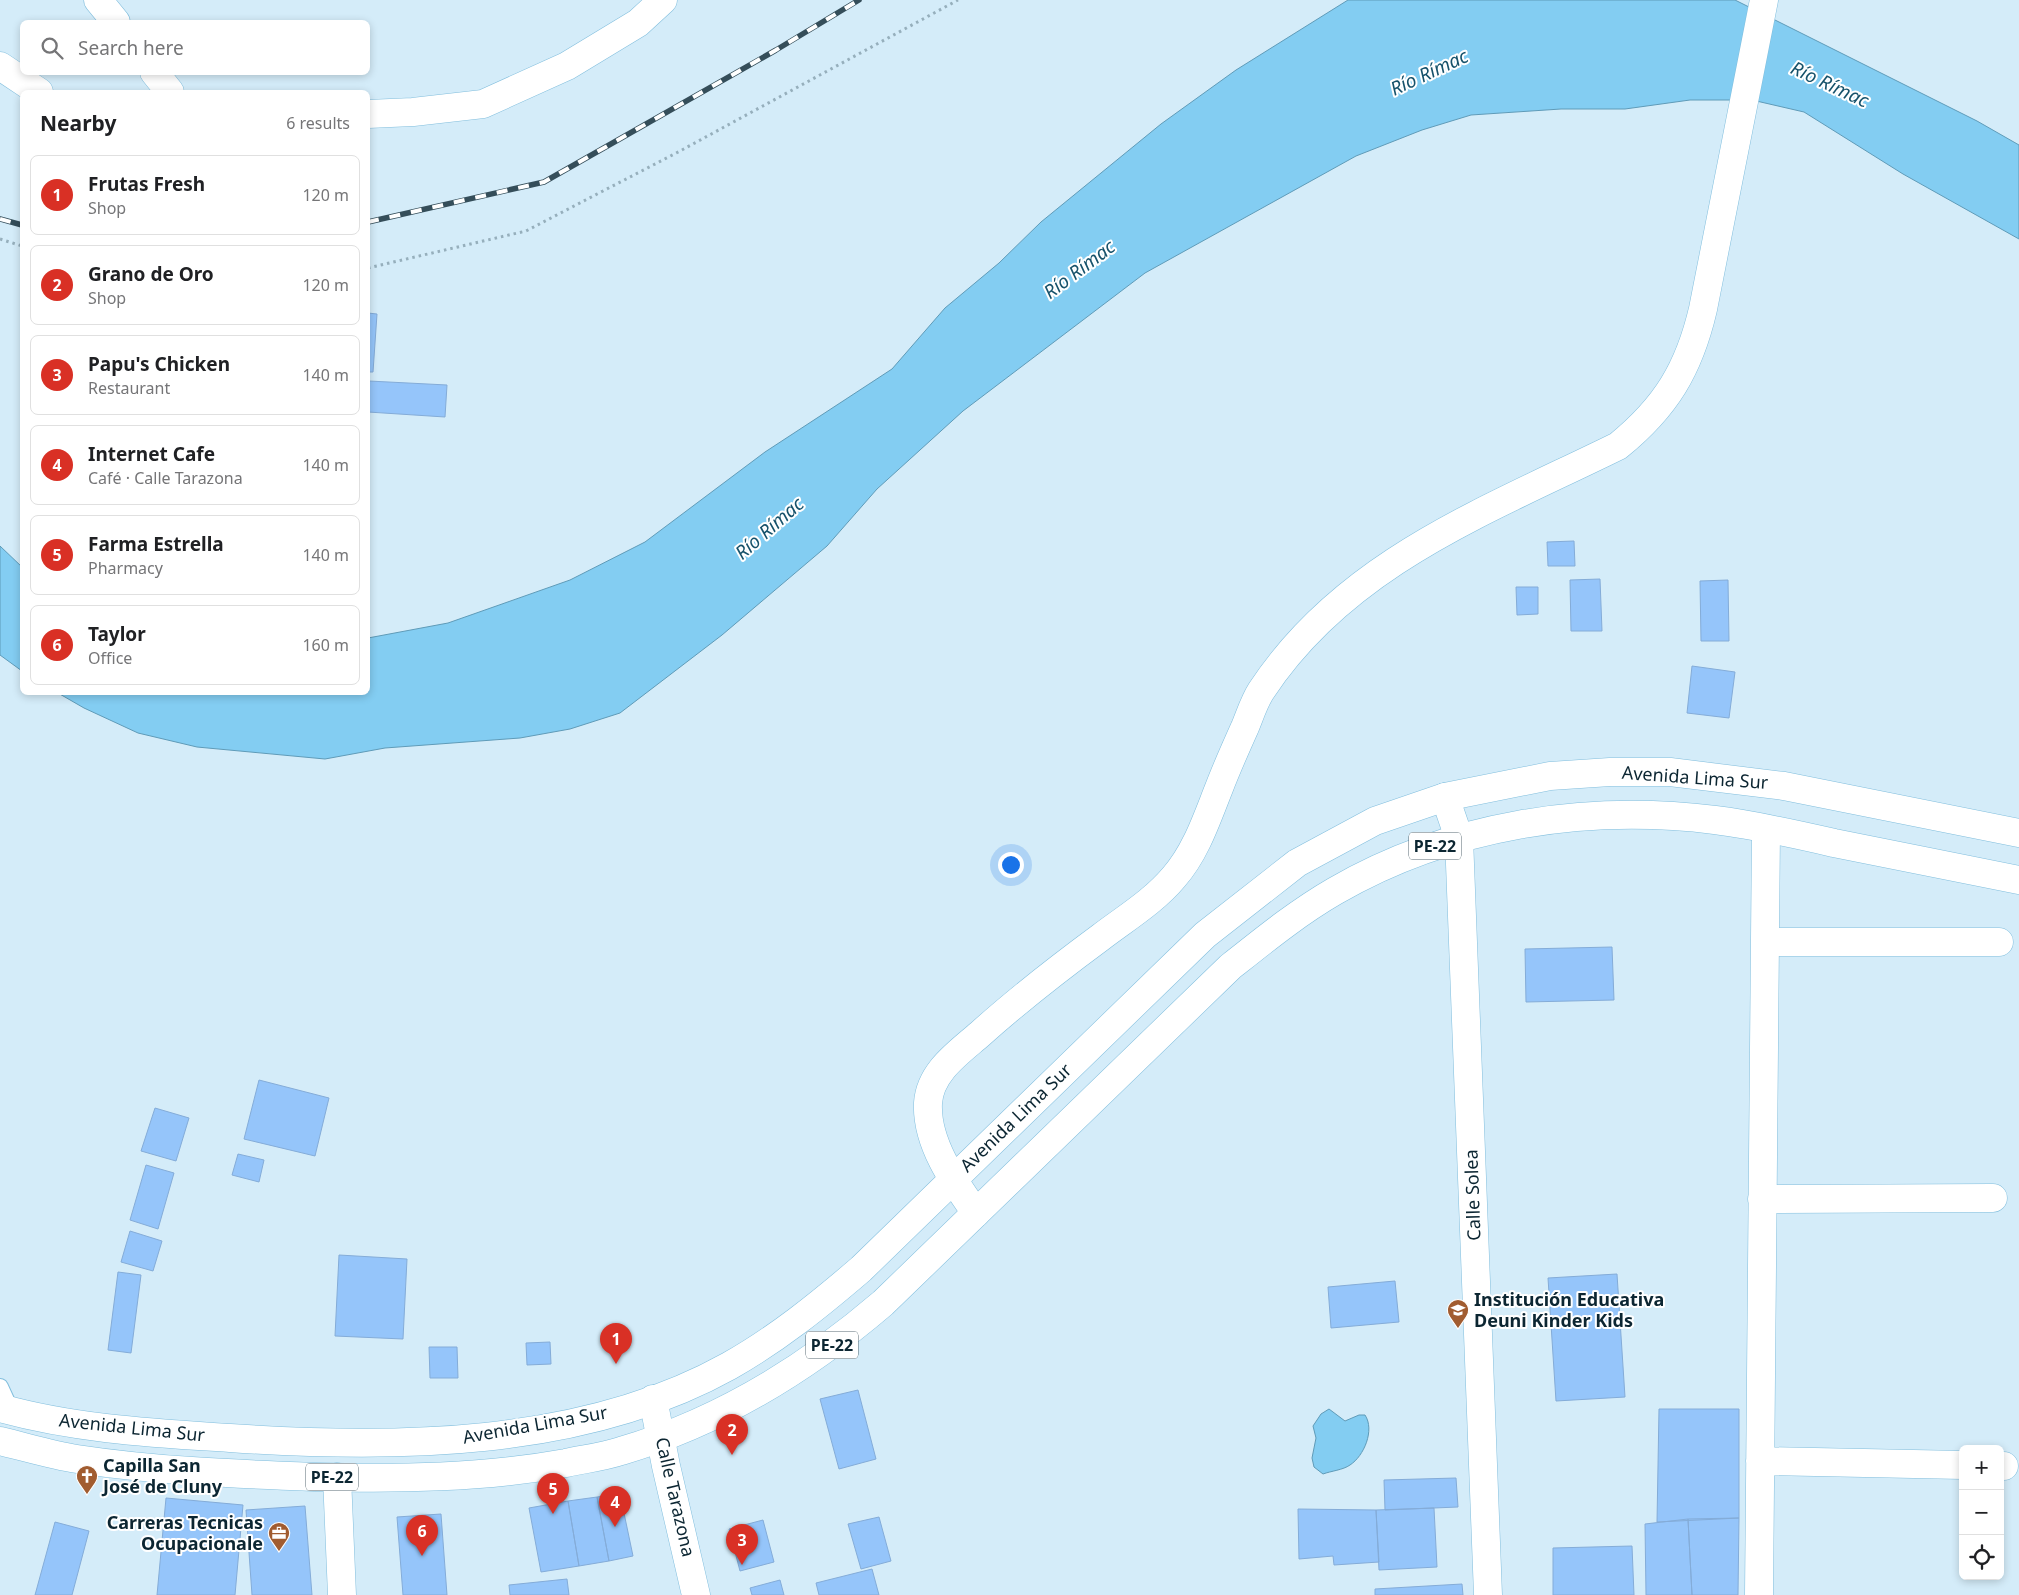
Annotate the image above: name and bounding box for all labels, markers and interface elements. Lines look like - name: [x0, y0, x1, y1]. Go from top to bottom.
- search box: [20, 20, 370, 75]
- icon: search: [38, 34, 66, 62]
- text: Search here: [78, 35, 184, 61]
- water label: Río Rímac: [1386, 42, 1473, 101]
- water label: Río Rímac: [1787, 55, 1874, 114]
- text: Nearby: [40, 109, 116, 137]
- text: 6 results: [286, 112, 350, 134]
- text: Frutas Fresh: [88, 171, 205, 197]
- text: 1: [52, 184, 62, 206]
- text: 120 m: [302, 184, 349, 206]
- text: Shop: [88, 197, 126, 219]
- water label: Río Rímac: [1038, 233, 1120, 304]
- text: Grano de Oro: [88, 261, 214, 287]
- text: 2: [52, 274, 62, 296]
- text: 120 m: [302, 274, 349, 296]
- text: Shop: [88, 287, 126, 309]
- text: Papu's Chicken: [88, 351, 230, 377]
- text: 3: [52, 364, 62, 386]
- text: 140 m: [302, 364, 349, 386]
- text: Restaurant: [88, 377, 170, 399]
- text: Internet Cafe: [88, 441, 215, 467]
- text: 4: [52, 454, 62, 476]
- text: 140 m: [302, 454, 349, 476]
- text: Café · Calle Tarazona: [88, 467, 243, 489]
- water label: Río Rímac: [729, 491, 809, 565]
- text: Farma Estrella: [88, 531, 224, 557]
- text: 5: [52, 544, 62, 566]
- text: 140 m: [302, 544, 349, 566]
- text: Pharmacy: [88, 557, 163, 579]
- text: Taylor: [88, 621, 146, 647]
- text: 6: [52, 634, 62, 656]
- text: 160 m: [302, 634, 349, 656]
- text: Office: [88, 647, 132, 669]
- street label: Avenida Lima Sur: [1621, 760, 1770, 794]
- road number: PE-22: [1409, 832, 1461, 859]
- your location: [998, 852, 1024, 878]
- street label: Avenida Lima Sur: [954, 1057, 1077, 1177]
- street label: Calle Solea: [1458, 1149, 1486, 1241]
- place label: Institución Educativa Deuni Kinder Kids: [1474, 1287, 1664, 1332]
- school or university icon: Institución Educativa Deuni Kinder Kids: [1446, 1298, 1470, 1329]
- pin: 1: [600, 1323, 632, 1364]
- road number: PE-22: [806, 1332, 858, 1358]
- street label: Avenida Lima Sur: [461, 1399, 610, 1449]
- street label: Avenida Lima Sur: [58, 1407, 207, 1447]
- pin: 2: [716, 1414, 748, 1455]
- street label: Calle Tarazona: [651, 1435, 701, 1559]
- map controls: [1959, 1445, 2004, 1580]
- button: +: [1959, 1445, 2004, 1490]
- place label: Capilla San José de Cluny: [101, 1453, 223, 1498]
- church icon: Capilla San José de Cluny: [75, 1464, 99, 1495]
- road number: PE-22: [306, 1464, 358, 1490]
- pin: 5: [537, 1473, 569, 1514]
- pin: 4: [599, 1486, 631, 1527]
- button: −: [1959, 1490, 2004, 1535]
- place label: Carreras Tecnicas Ocupacionale: [107, 1510, 263, 1555]
- pin: 6: [406, 1515, 438, 1556]
- office icon: Carreras Tecnicas Ocupacionale: [267, 1521, 291, 1552]
- pin: 3: [726, 1524, 758, 1565]
- button: locate: [1959, 1535, 2004, 1580]

